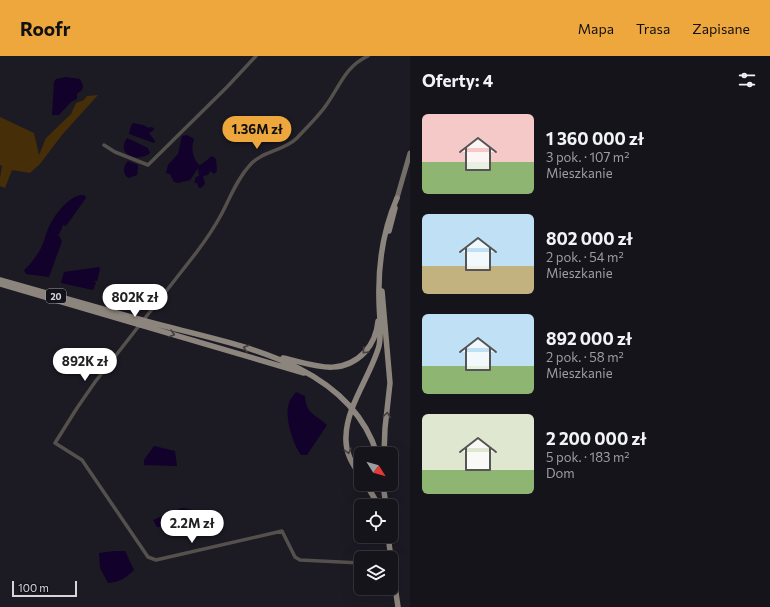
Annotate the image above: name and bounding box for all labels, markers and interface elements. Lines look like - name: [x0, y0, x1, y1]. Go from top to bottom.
- text: Roofr: [20, 17, 71, 40]
- text: Mapa: [578, 20, 614, 37]
- text: Trasa: [636, 20, 670, 37]
- text: Zapisane: [692, 20, 750, 37]
- icon: filters: [736, 69, 758, 91]
- text: Oferty: 4: [422, 70, 493, 91]
- pin: 1.36M zł: [216, 116, 298, 150]
- text: 1.36M zł: [231, 121, 283, 137]
- text: 1 360 000 zł: [546, 128, 644, 149]
- icon: home: [454, 130, 502, 178]
- text: 3 pok. · 107 m²: [546, 149, 629, 165]
- text: Mieszkanie: [546, 165, 613, 181]
- text: 802 000 zł: [546, 228, 633, 249]
- icon: home: [454, 230, 502, 278]
- text: 2 pok. · 54 m²: [546, 249, 624, 265]
- text: Mieszkanie: [546, 265, 613, 281]
- pin: 802K zł: [98, 284, 172, 318]
- road number: 20: [46, 289, 66, 303]
- text: 802K zł: [112, 289, 158, 305]
- text: 892 000 zł: [546, 328, 632, 349]
- one-way arrow: [169, 330, 175, 338]
- icon: home: [454, 330, 502, 378]
- one-way arrow: [243, 344, 250, 353]
- one-way arrow: [362, 346, 370, 354]
- pin: 892K zł: [48, 348, 122, 382]
- text: 2 pok. · 58 m²: [546, 349, 624, 365]
- text: 892K zł: [62, 353, 108, 369]
- text: Mieszkanie: [546, 365, 613, 381]
- one-way arrow: [382, 412, 391, 418]
- text: 2 200 000 zł: [546, 428, 646, 449]
- icon: home: [454, 430, 502, 478]
- one-way arrow: [343, 447, 352, 454]
- north arrow: [354, 447, 398, 491]
- map controls: [354, 447, 398, 595]
- text: 5 pok. · 183 m²: [546, 449, 629, 465]
- text: Dom: [546, 465, 575, 481]
- button: locate: [354, 499, 398, 543]
- pin: 2.2M zł: [155, 510, 229, 544]
- text: 2.2M zł: [170, 515, 214, 531]
- button: layers: [354, 551, 398, 595]
- scale bar: [12, 579, 77, 598]
- text: 100 m: [18, 581, 49, 594]

